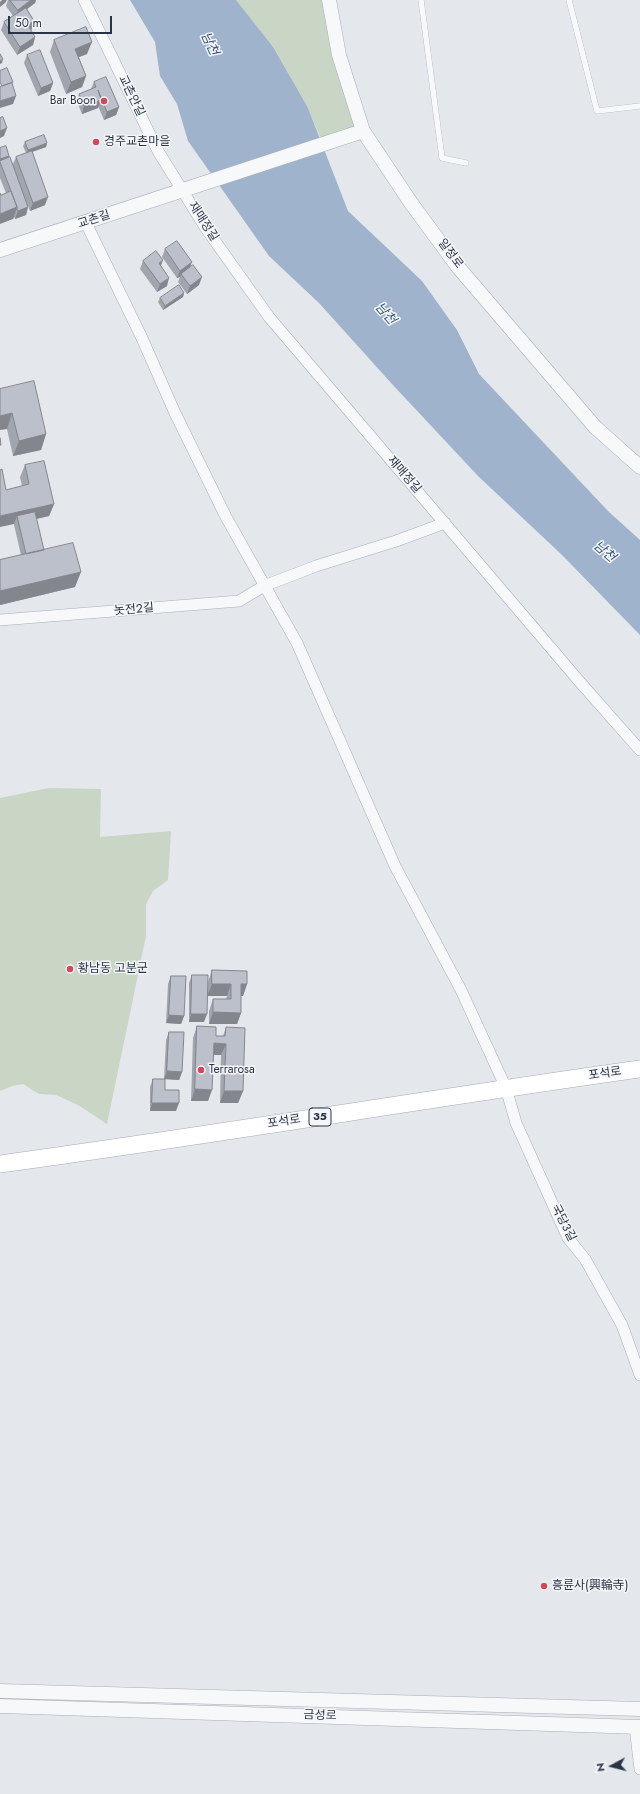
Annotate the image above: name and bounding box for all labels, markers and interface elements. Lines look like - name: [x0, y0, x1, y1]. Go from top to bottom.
- scale bar: [10, 8, 114, 34]
- text: 50 m: [15, 14, 42, 32]
- water label: 남천: [197, 30, 221, 58]
- street label: 교촌안길: [115, 73, 147, 119]
- place label: Bar Boon: [50, 94, 96, 108]
- marker: Bar Boon: [99, 96, 109, 106]
- place label: 경주교촌마을: [104, 135, 170, 149]
- marker: 경주교촌마을: [91, 137, 101, 147]
- street label: 재매정길: [185, 200, 221, 244]
- street label: 교촌길: [76, 208, 112, 232]
- street label: 일정로: [434, 236, 466, 272]
- water label: 남천: [371, 300, 399, 328]
- street label: 재매정길: [384, 454, 424, 496]
- water label: 남천: [590, 538, 618, 566]
- street label: 놋전2길: [113, 601, 155, 619]
- place label: 황남동 고분군: [78, 962, 148, 976]
- marker: 황남동 고분군: [65, 964, 75, 974]
- place label: Terrarosa: [209, 1063, 255, 1077]
- marker: Terrarosa: [196, 1065, 206, 1075]
- street label: 포석로: [588, 1065, 622, 1083]
- road number: 35: [309, 1108, 331, 1126]
- street label: 포석로: [267, 1112, 301, 1132]
- street label: 국당3길: [548, 1202, 578, 1244]
- place label: 흥륜사(興輪寺): [552, 1579, 629, 1593]
- marker: 흥륜사(興輪寺): [539, 1581, 549, 1591]
- street label: 금성로: [303, 1708, 337, 1724]
- north arrow: [592, 1746, 632, 1786]
- text: N: [592, 1762, 609, 1773]

